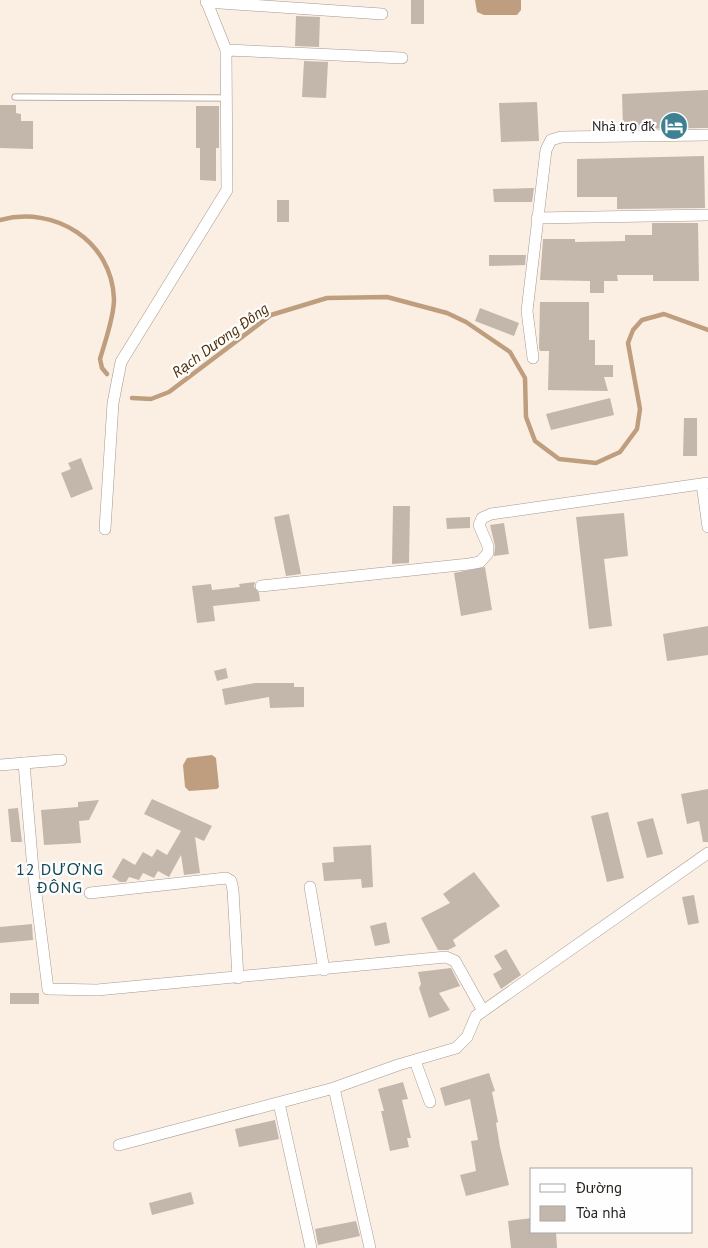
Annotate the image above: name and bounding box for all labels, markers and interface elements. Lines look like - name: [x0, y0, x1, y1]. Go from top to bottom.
- hotel icon: Nhà trọ đk: [659, 111, 689, 141]
- place label: Nhà trọ đk: [592, 117, 655, 135]
- water label: Rạch Dương Đông: [168, 298, 272, 381]
- district label: 12 DƯƠNG ĐÔNG: [16, 859, 104, 897]
- legend: [530, 1168, 693, 1233]
- text: Đường: [575, 1178, 622, 1197]
- text: Tòa nhà: [576, 1203, 626, 1222]

